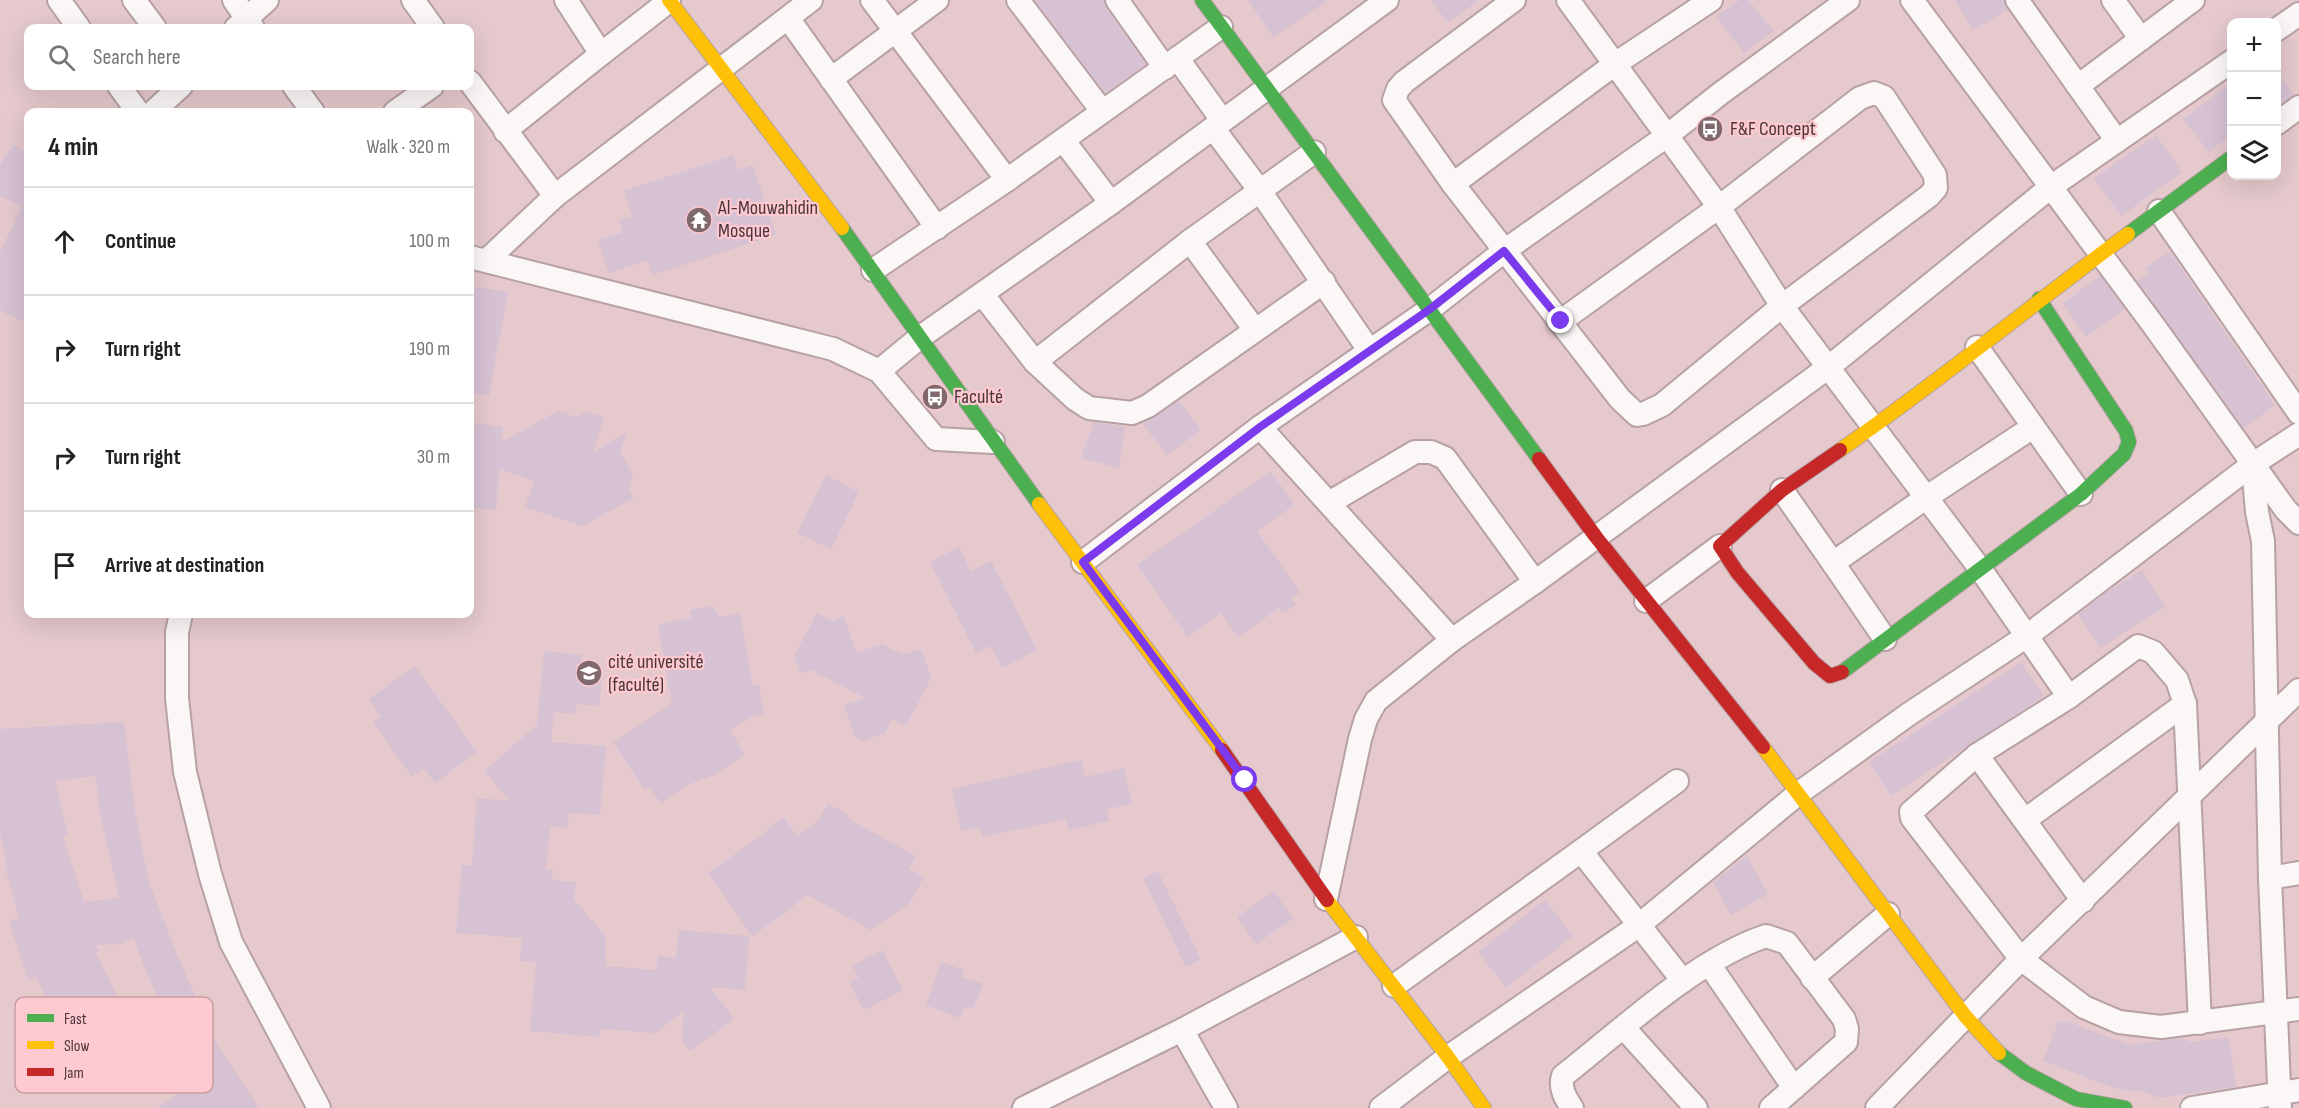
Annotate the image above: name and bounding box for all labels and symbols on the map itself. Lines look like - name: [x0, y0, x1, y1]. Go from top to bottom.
- bus stop icon: F&F Concept: [1695, 114, 1725, 144]
- place label: F&F Concept: [1730, 117, 1816, 141]
- place label: Al-Mouwahidin Mosque: [717, 196, 818, 243]
- temple icon: Al-Mouwahidin Mosque: [684, 205, 714, 235]
- route end: [1547, 307, 1573, 333]
- bus stop icon: Faculté: [920, 382, 950, 412]
- place label: Faculté: [954, 385, 1003, 409]
- place label: cité université (faculté): [608, 650, 703, 697]
- school or university icon: cité université (faculté): [574, 658, 604, 688]
- route start: [1231, 766, 1257, 792]
- legend: [15, 997, 213, 1093]
- text: Fast: [64, 1010, 87, 1029]
- text: Slow: [64, 1037, 89, 1056]
- text: Jam: [63, 1064, 84, 1083]

